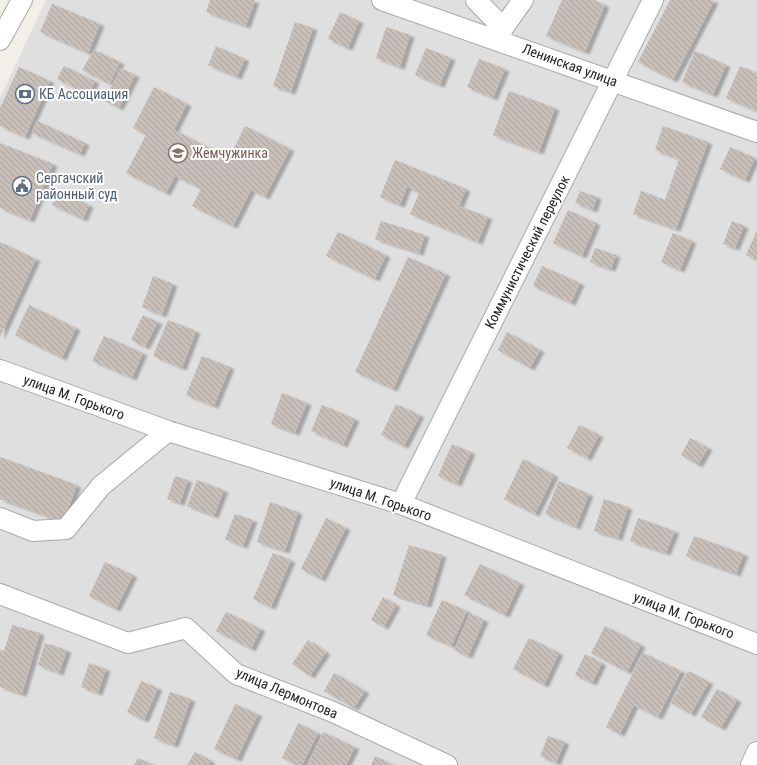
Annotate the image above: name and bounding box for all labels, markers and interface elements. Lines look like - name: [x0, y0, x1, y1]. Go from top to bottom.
- street label: Ленинская улица: [520, 40, 620, 90]
- bank icon: КБ Ассоциация: [14, 83, 36, 105]
- place label: КБ Ассоциация: [39, 86, 128, 102]
- school or university icon: Жемчужинка: [167, 142, 189, 164]
- place label: Жемчужинка: [192, 145, 268, 161]
- place label: Сергачский районный суд: [36, 170, 118, 202]
- street label: Коммунистический переулок: [481, 172, 573, 331]
- public building icon: Сергачский районный суд: [11, 175, 33, 197]
- street label: улица М. Горького: [21, 371, 127, 423]
- street label: улица М. Горького: [328, 474, 434, 524]
- street label: улица М. Горького: [631, 588, 737, 642]
- street label: улица Лермонтова: [234, 664, 340, 722]

